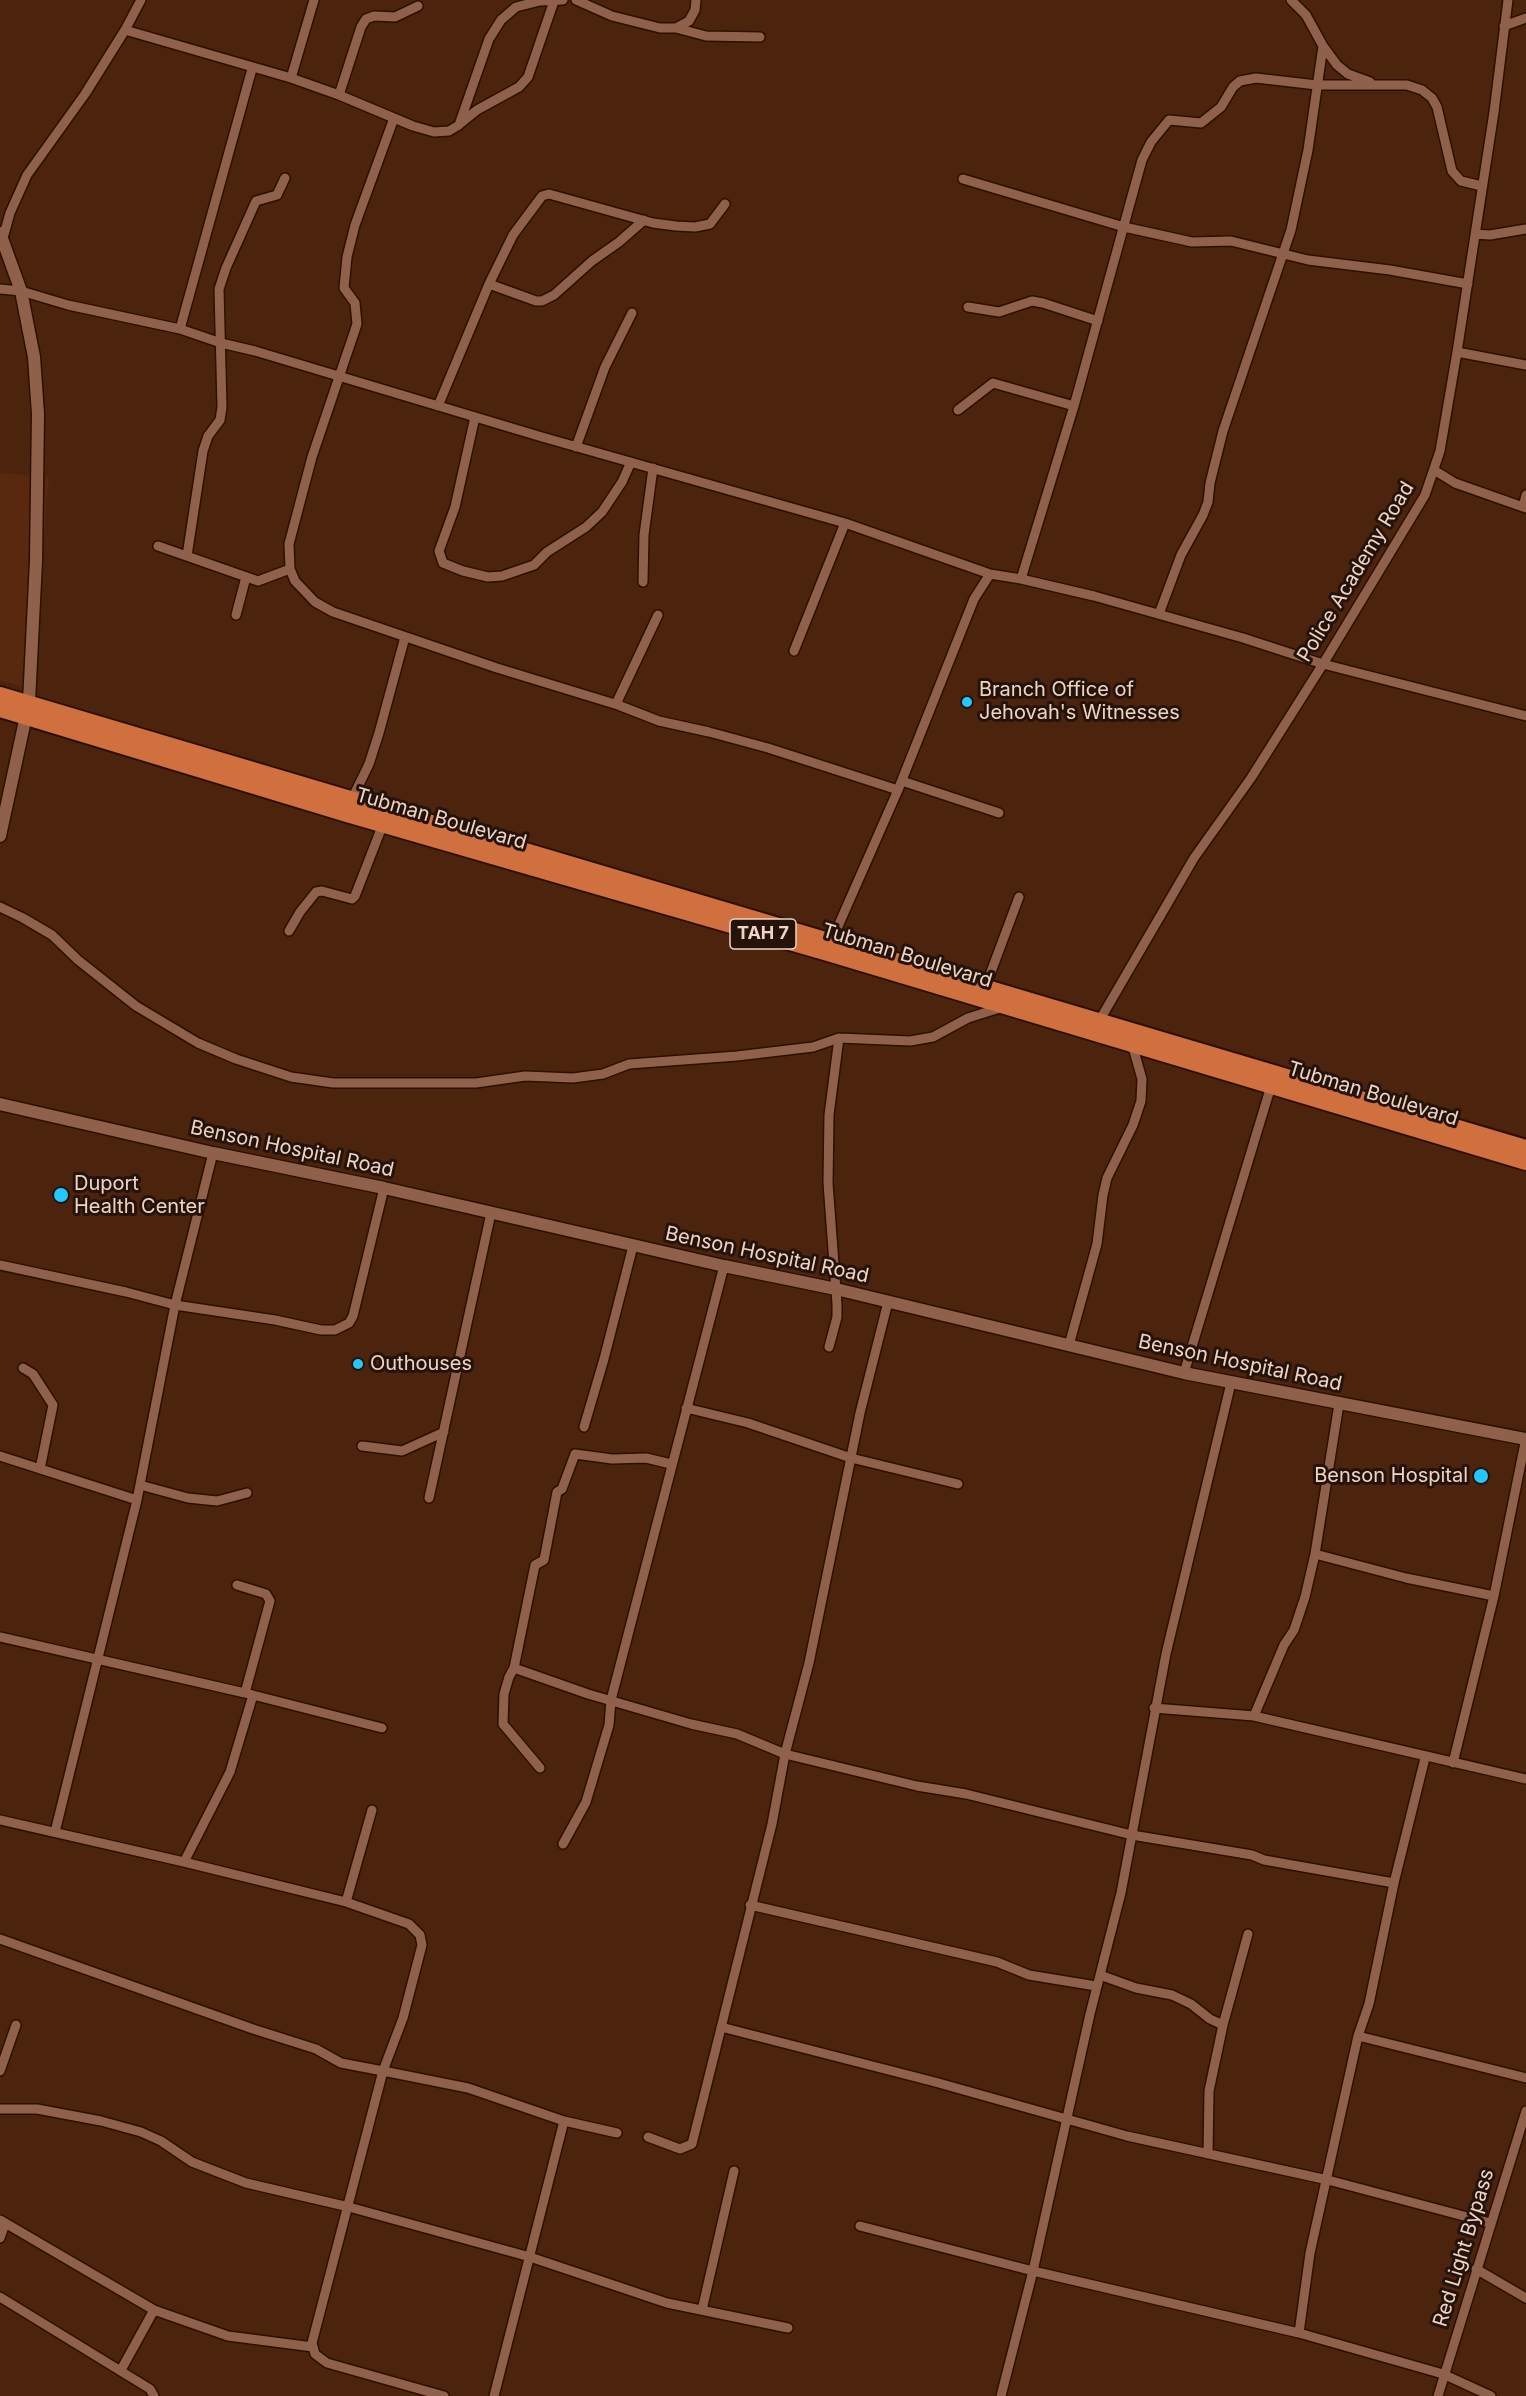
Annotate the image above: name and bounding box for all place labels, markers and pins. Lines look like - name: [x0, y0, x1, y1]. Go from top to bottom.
- place label: Branch Office of Jehovah's Witnesses: [979, 678, 1180, 725]
- marker: Branch Office of Jehovah's Witnesses: [960, 695, 974, 709]
- place label: Duport Health Center: [74, 1172, 205, 1219]
- marker: Duport Health Center: [52, 1186, 70, 1204]
- place label: Outhouses: [370, 1352, 472, 1376]
- marker: Outhouses: [351, 1357, 365, 1371]
- place label: Benson Hospital: [1314, 1464, 1468, 1488]
- marker: Benson Hospital: [1472, 1467, 1490, 1485]

